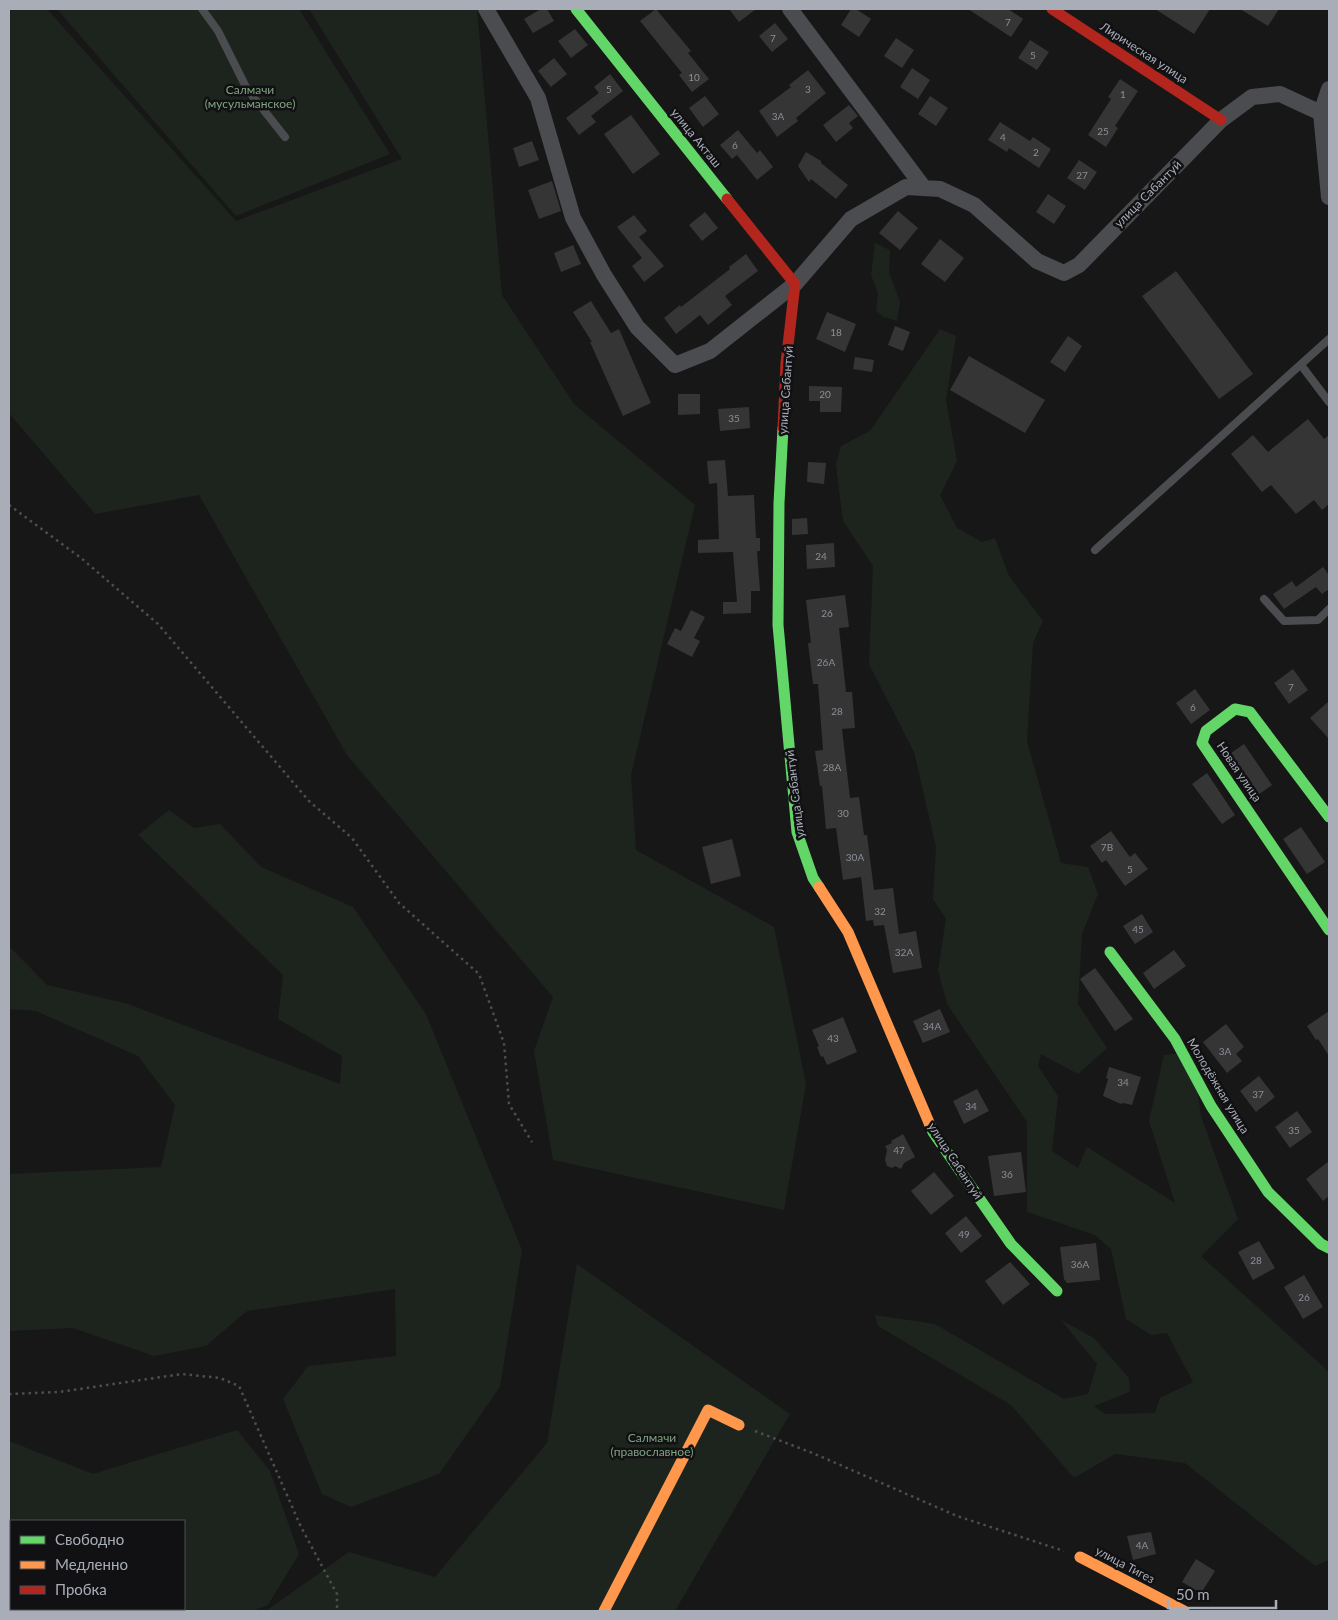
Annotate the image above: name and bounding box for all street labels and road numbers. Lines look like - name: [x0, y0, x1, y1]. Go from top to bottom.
- street label: Лирическая улица: [1097, 18, 1191, 86]
- street label: улица Акташ: [668, 105, 725, 170]
- street label: улица Сабантуй: [1111, 157, 1184, 230]
- street label: улица Сабантуй: [775, 345, 796, 435]
- street label: Новая улица: [1214, 739, 1265, 805]
- street label: улица Сабантуй: [782, 749, 807, 839]
- street label: Молодёжная улица: [1184, 1035, 1253, 1136]
- street label: улица Сабантуй: [925, 1119, 986, 1202]
- street label: улица Тигез: [1093, 1543, 1157, 1586]

